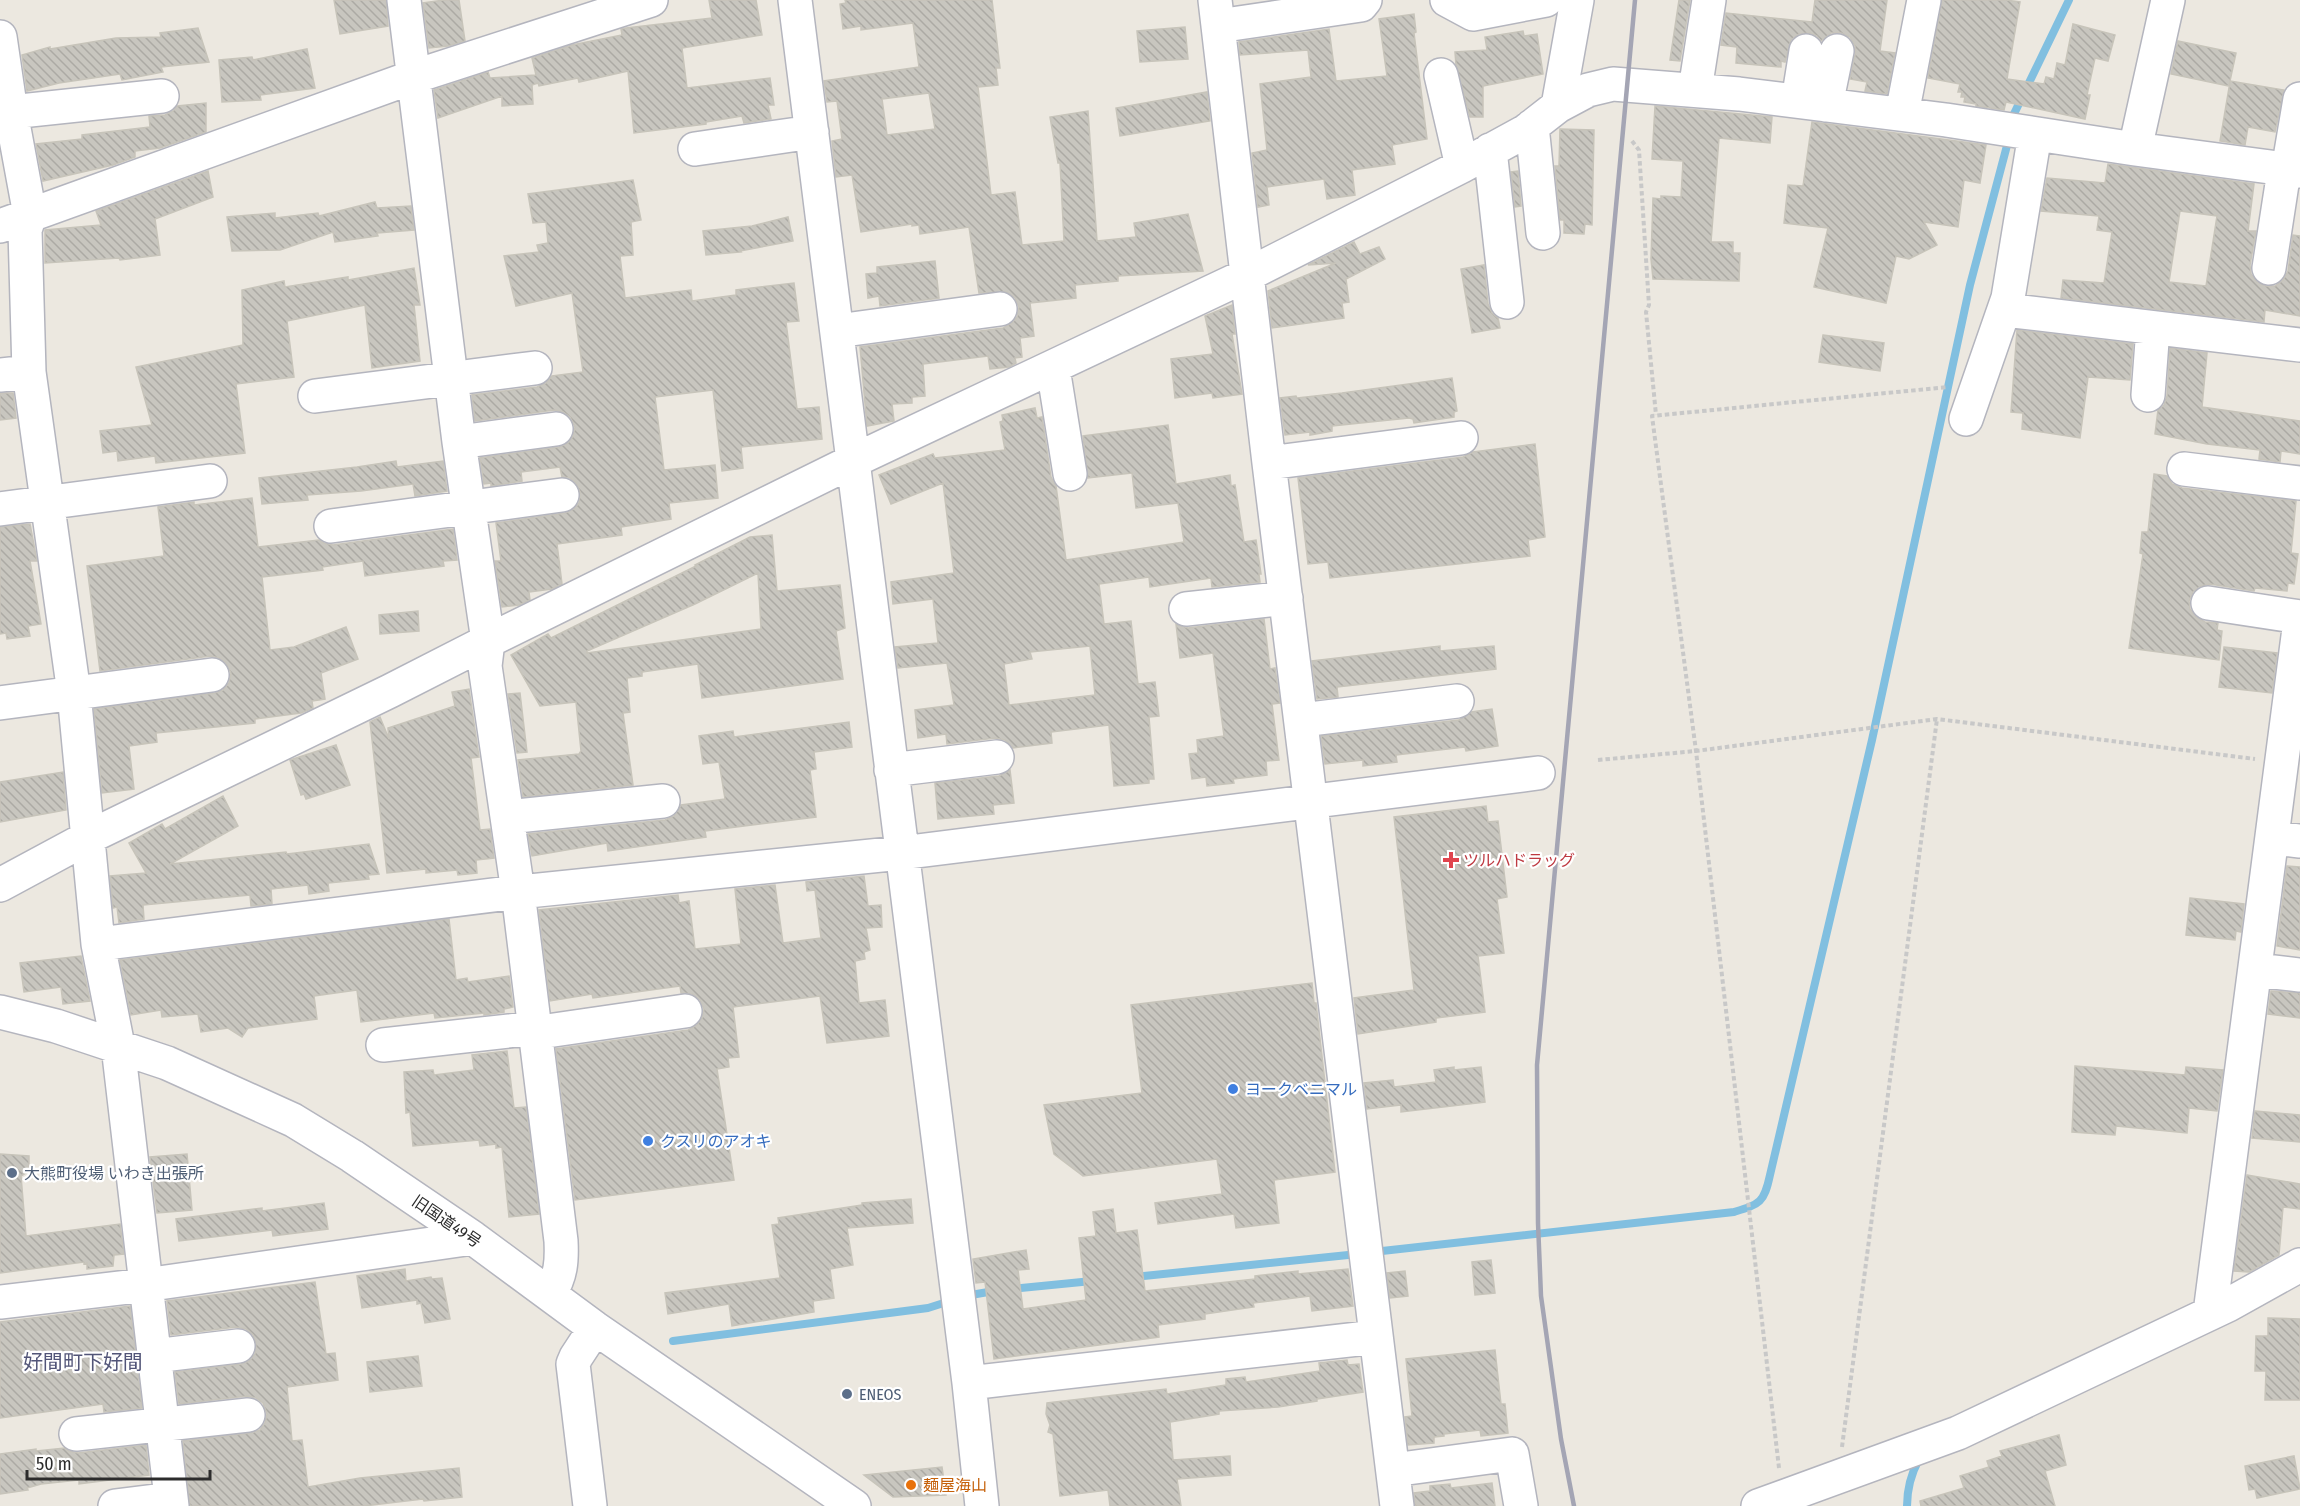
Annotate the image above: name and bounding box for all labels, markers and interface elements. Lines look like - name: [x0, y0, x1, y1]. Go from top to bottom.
- place label: ツルハドラッグ: [1463, 851, 1575, 870]
- marker: ツルハドラッグ: [1444, 853, 1458, 867]
- place label: ヨークベニマル: [1245, 1080, 1357, 1099]
- marker: ヨークベニマル: [1226, 1082, 1240, 1096]
- place label: クスリのアオキ: [660, 1132, 772, 1151]
- marker: クスリのアオキ: [641, 1134, 655, 1148]
- place label: 大熊町役場 いわき出張所: [24, 1164, 204, 1183]
- marker: 大熊町役場 いわき出張所: [5, 1166, 19, 1180]
- street label: 旧国道49号: [409, 1191, 485, 1251]
- district label: 好間町下好間: [23, 1350, 143, 1374]
- place label: ENEOS: [859, 1385, 902, 1404]
- marker: ENEOS: [840, 1387, 854, 1401]
- scale bar: [27, 1443, 210, 1481]
- text: 50 m: [36, 1453, 72, 1475]
- place label: 麺屋海山: [923, 1476, 987, 1495]
- marker: 麺屋海山: [904, 1478, 918, 1492]

